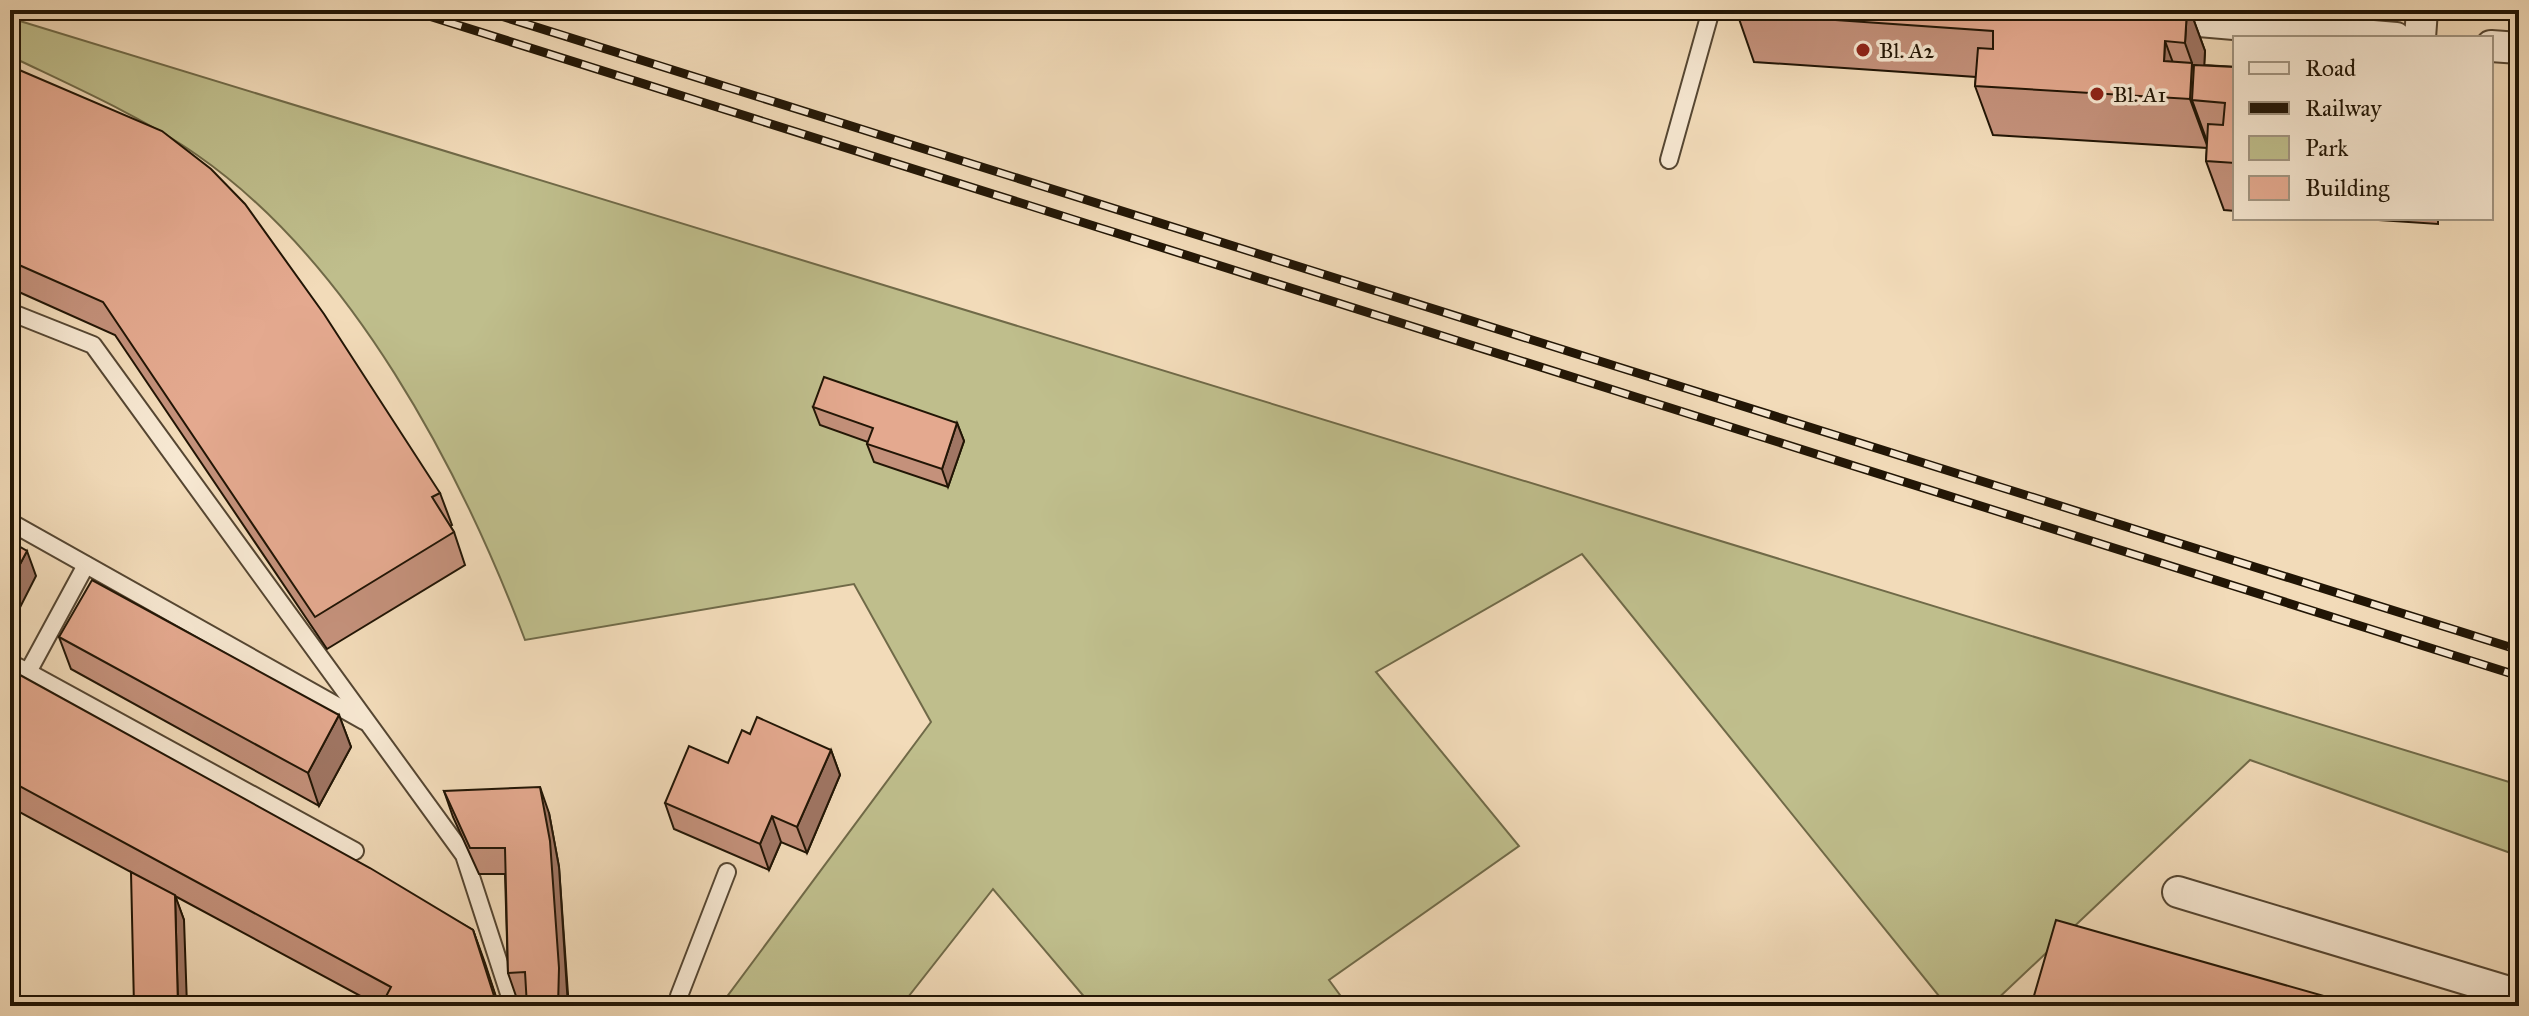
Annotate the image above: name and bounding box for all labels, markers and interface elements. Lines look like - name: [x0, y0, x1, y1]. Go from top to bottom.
- legend: [2233, 36, 2493, 220]
- place label: Bl. A2: [1879, 37, 1935, 64]
- marker: Bl. A2: [1854, 41, 1872, 59]
- text: Road: [2305, 53, 2356, 83]
- place label: Bl. A1: [2113, 81, 2166, 108]
- marker: Bl. A1: [2088, 85, 2106, 103]
- text: Railway: [2305, 93, 2382, 123]
- text: Park: [2305, 133, 2349, 163]
- text: Building: [2305, 173, 2390, 203]

